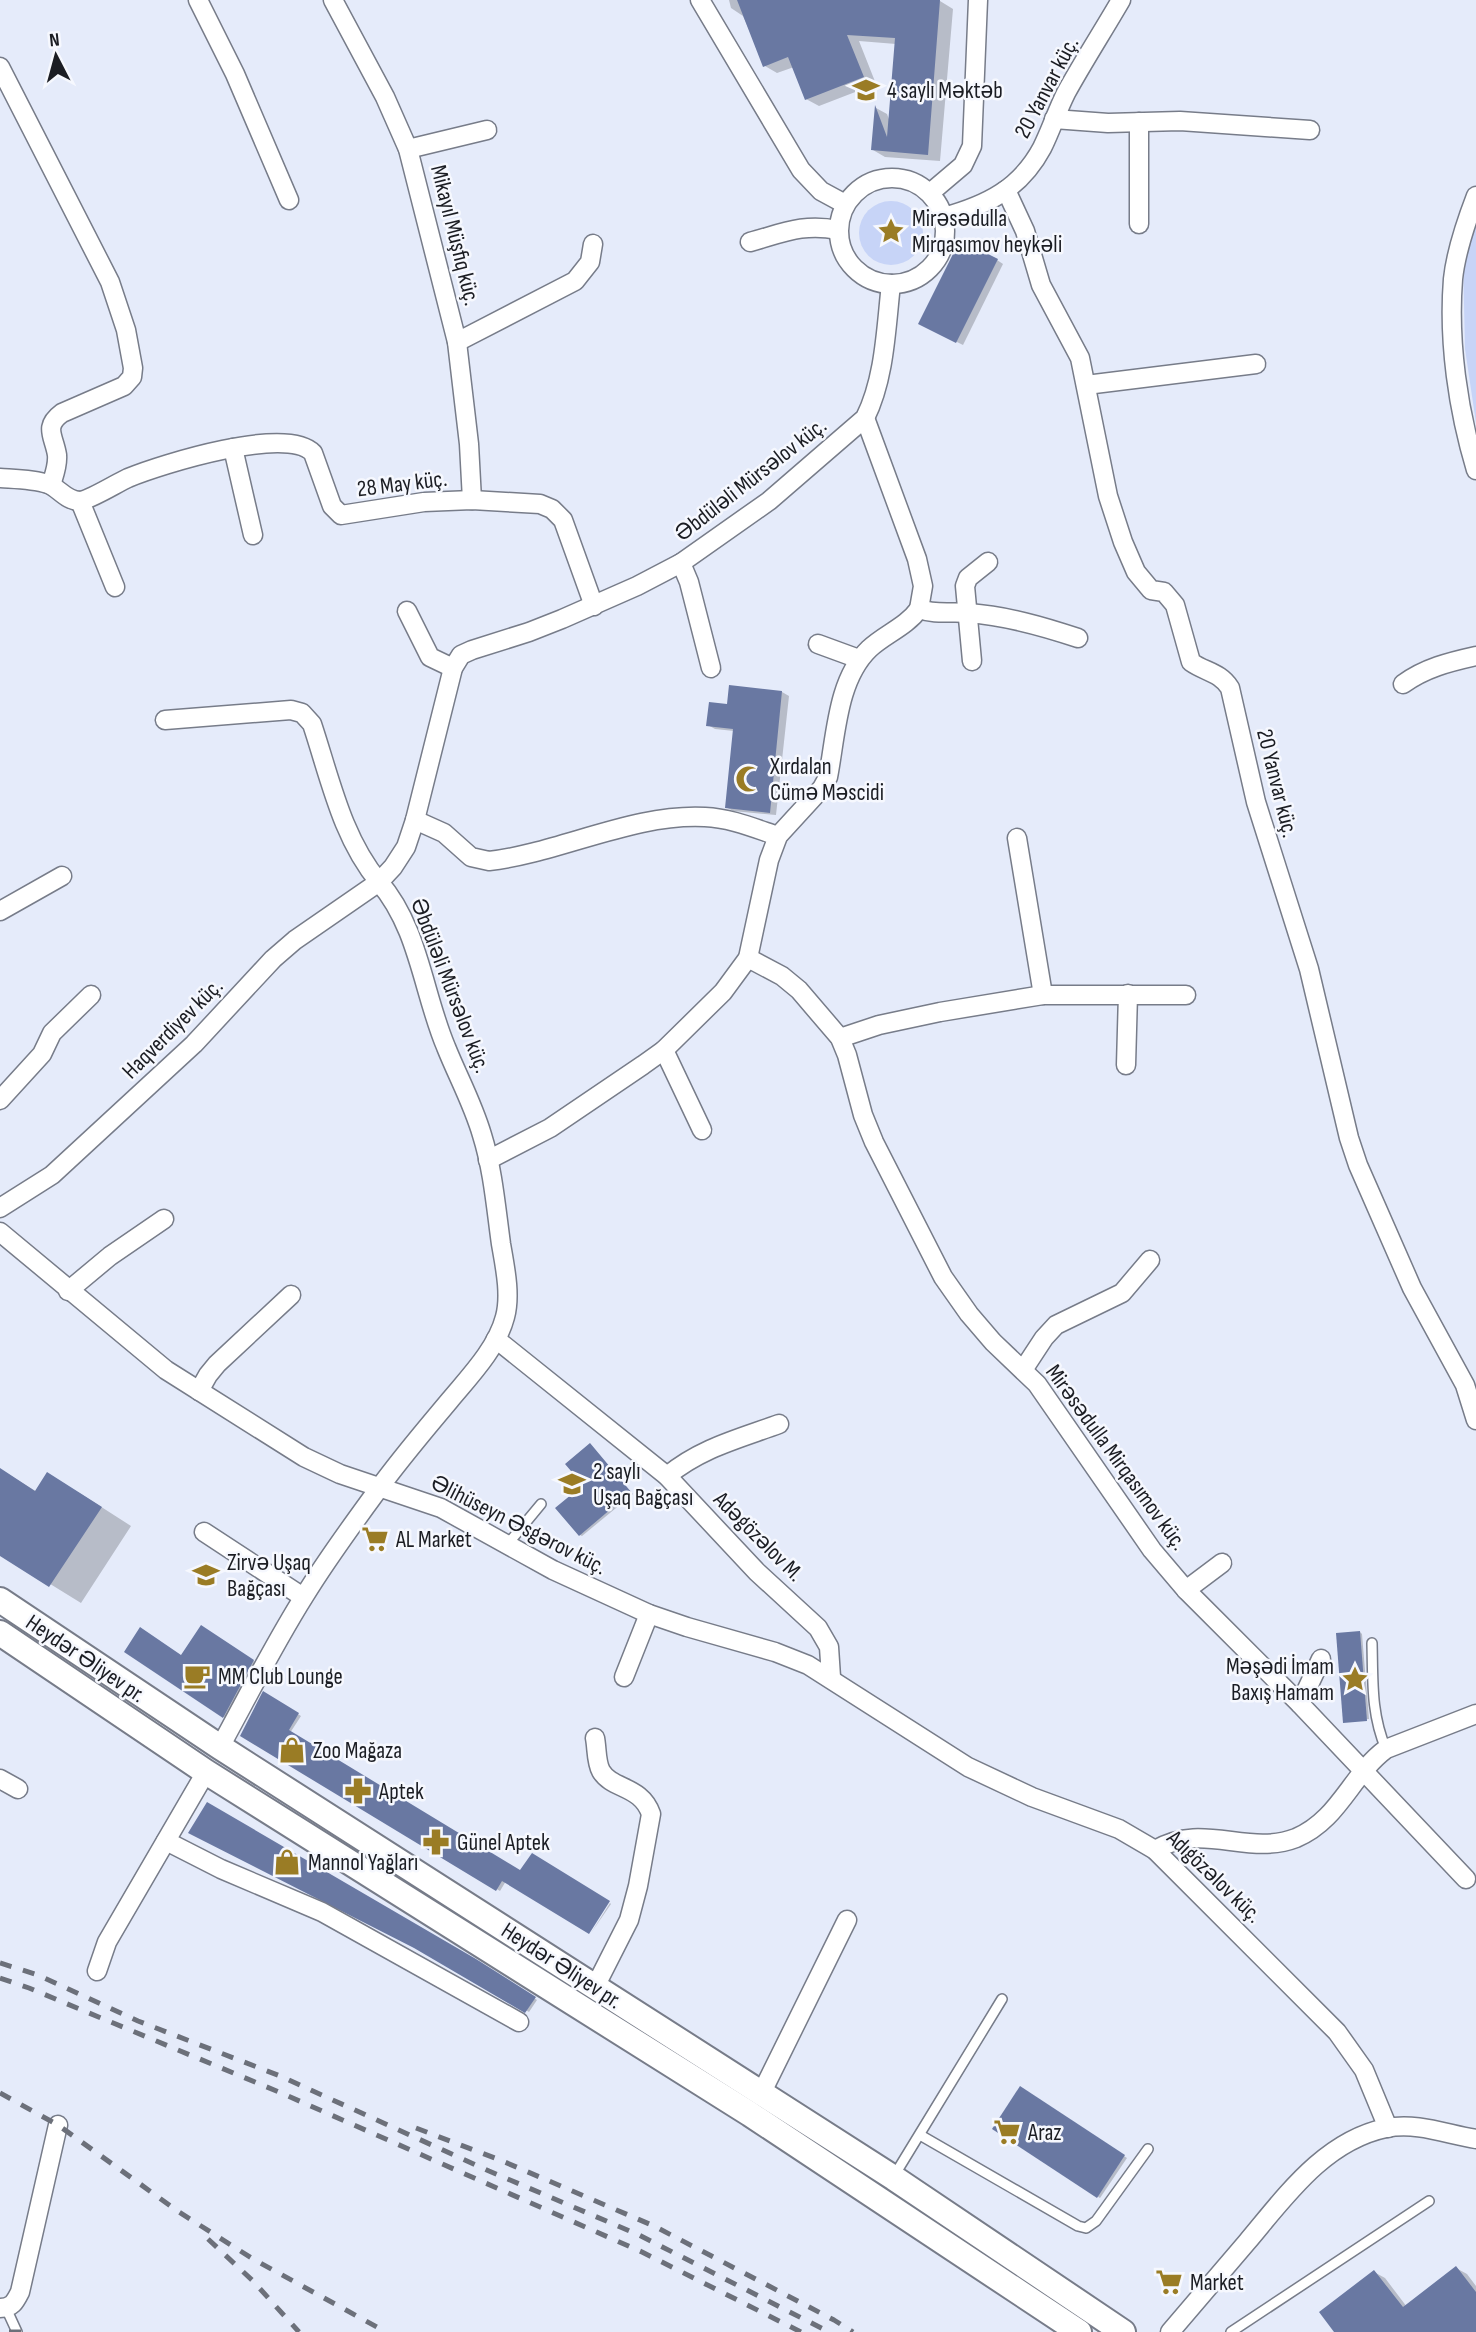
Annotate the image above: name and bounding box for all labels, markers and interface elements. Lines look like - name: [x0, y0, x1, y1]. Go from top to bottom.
- north arrow: [21, 21, 91, 91]
- text: N: [48, 29, 61, 53]
- street label: 20 Yanvar küç.: [1009, 32, 1085, 143]
- school or university icon: 4 saylı Məktəb: [851, 75, 881, 105]
- place label: 4 saylı Məktəb: [887, 77, 1003, 105]
- street label: Mikayıl Müşfiq küç.: [424, 162, 486, 308]
- place label: Mirəsədulla Mirqasımov heykəli: [912, 205, 1062, 259]
- place icon: Mirəsədulla Mirqasımov heykəli: [876, 216, 906, 246]
- street label: Əbdüləli Mürsəlov küç.: [669, 412, 832, 548]
- street label: 28 May küç.: [355, 465, 449, 503]
- street label: 20 Yanvar küç.: [1250, 726, 1304, 840]
- place label: Xırdalan Cümə Məscidi: [769, 753, 884, 807]
- mosque icon: Xırdalan Cümə Məscidi: [734, 764, 764, 794]
- street label: Əbdüləli Mürsəlov küç.: [404, 894, 496, 1077]
- street label: Haqverdiyev küç.: [117, 973, 229, 1085]
- street label: Mirəsədulla Mirqasımov küç.: [1039, 1359, 1193, 1556]
- place label: 2 saylı Uşaq Bağçası: [593, 1458, 693, 1512]
- street label: Əlihüseyn Əsgərov küç.: [426, 1468, 611, 1581]
- school or university icon: 2 saylı Uşaq Bağçası: [557, 1469, 587, 1499]
- street label: Adəgözəlov M.: [707, 1485, 809, 1587]
- supermarket icon: AL Market: [360, 1524, 390, 1554]
- place label: AL Market: [395, 1526, 472, 1554]
- place label: Zirvə Uşaq Bağçası: [227, 1549, 311, 1603]
- school or university icon: Zirvə Uşaq Bağçası: [191, 1560, 221, 1590]
- street label: Heydər Əliyev pr.: [20, 1609, 150, 1709]
- place label: Məşədi İmam Baxış Hamam: [1226, 1653, 1334, 1707]
- cafe icon: MM Club Lounge: [182, 1661, 212, 1691]
- place label: MM Club Lounge: [218, 1663, 343, 1691]
- place icon: Məşədi İmam Baxış Hamam: [1340, 1664, 1370, 1694]
- shop icon: Zoo Mağaza: [277, 1735, 307, 1765]
- place label: Zoo Mağaza: [313, 1737, 402, 1765]
- pharmacy icon: Aptek: [343, 1776, 373, 1806]
- place label: Aptek: [378, 1778, 424, 1806]
- street label: Adıgözəlov küç.: [1160, 1824, 1268, 1929]
- pharmacy icon: Günel Aptek: [421, 1827, 451, 1857]
- place label: Günel Aptek: [457, 1829, 550, 1857]
- shop icon: Mannol Yağları: [272, 1847, 302, 1877]
- place label: Mannol Yağları: [308, 1849, 418, 1877]
- street label: Heydər Əliyev pr.: [496, 1917, 627, 2015]
- supermarket icon: Araz: [992, 2117, 1022, 2147]
- place label: Araz: [1027, 2119, 1062, 2147]
- supermarket icon: Market: [1154, 2267, 1184, 2297]
- place label: Market: [1190, 2269, 1244, 2297]

